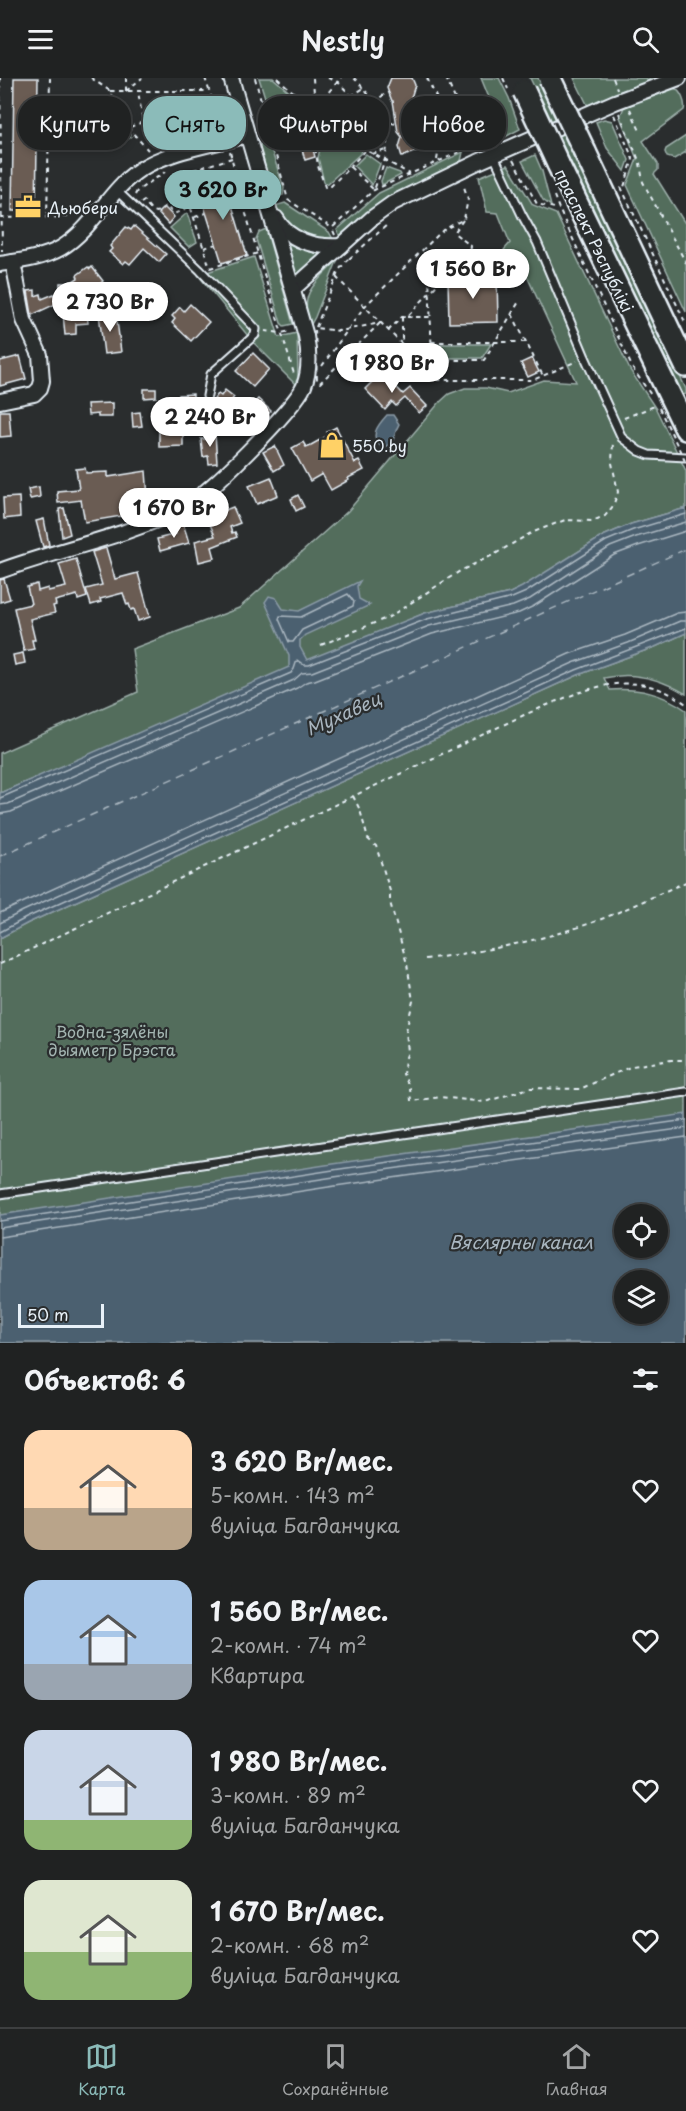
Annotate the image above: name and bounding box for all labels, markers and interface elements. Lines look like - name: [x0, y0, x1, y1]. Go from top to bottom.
- text: Nestly: [301, 19, 385, 60]
- icon: menu: [24, 23, 57, 56]
- icon: search: [629, 23, 662, 56]
- chip: Купить: [18, 96, 131, 150]
- chip: Снять: [143, 96, 246, 150]
- chip: Фильтры: [258, 96, 389, 150]
- chip: Новое: [401, 96, 506, 150]
- street label: праспект Рэспублікі: [550, 164, 640, 316]
- pin: 3 620 Br: [161, 170, 285, 221]
- text: 3 620 Br: [178, 174, 268, 204]
- office icon: Дьюбери: [13, 192, 43, 222]
- place label: Дьюбери: [47, 195, 118, 219]
- pin: 1 560 Br: [411, 249, 535, 300]
- text: 1 560 Br: [430, 253, 516, 283]
- pin: 2 730 Br: [48, 282, 172, 333]
- text: 2 730 Br: [66, 286, 154, 316]
- pin: 1 980 Br: [330, 343, 454, 394]
- text: 1 980 Br: [350, 347, 434, 377]
- pin: 2 240 Br: [148, 397, 272, 448]
- text: 2 240 Br: [165, 401, 255, 431]
- shop icon: 550.by: [317, 430, 347, 460]
- place label: 550.by: [352, 433, 407, 457]
- pin: 1 670 Br: [112, 488, 236, 539]
- text: 1 670 Br: [133, 492, 215, 522]
- water label: Мухавец: [301, 684, 385, 742]
- park label: Водна-зялёны дыяметр Брэста: [48, 1019, 176, 1061]
- map controls: [614, 1204, 668, 1324]
- button: locate: [614, 1204, 668, 1258]
- water label: Вяслярны канал: [449, 1228, 593, 1255]
- button: layers: [614, 1270, 668, 1324]
- scale bar: [18, 1301, 104, 1328]
- text: 50 m: [27, 1302, 68, 1326]
- text: Объектов: 6: [24, 1360, 186, 1399]
- icon: filters: [629, 1363, 662, 1396]
- text: 3 620 Br/мес.: [210, 1441, 393, 1480]
- icon: home: [72, 1454, 144, 1526]
- icon: heart: [629, 1474, 662, 1507]
- text: 5-комн. · 143 m²: [210, 1480, 375, 1510]
- text: вуліца Багданчука: [210, 1510, 400, 1540]
- text: 1 560 Br/мес.: [210, 1591, 389, 1630]
- icon: home: [72, 1604, 144, 1676]
- icon: heart: [629, 1624, 662, 1657]
- text: 2-комн. · 74 m²: [210, 1630, 367, 1660]
- text: Квартира: [210, 1660, 304, 1690]
- text: 1 980 Br/мес.: [210, 1741, 387, 1780]
- icon: home: [72, 1754, 144, 1826]
- icon: heart: [629, 1774, 662, 1807]
- text: 3-комн. · 89 m²: [210, 1780, 366, 1810]
- text: вуліца Багданчука: [210, 1810, 400, 1840]
- text: 1 670 Br/мес.: [210, 1891, 385, 1930]
- icon: home: [72, 1904, 144, 1976]
- icon: heart: [629, 1924, 662, 1957]
- text: 2-комн. · 68 m²: [210, 1930, 369, 1960]
- text: вуліца Багданчука: [210, 1960, 400, 1990]
- tab: Карта: [78, 2040, 125, 2100]
- tab: Сохранённые: [282, 2040, 389, 2100]
- tab: Главная: [546, 2040, 608, 2100]

